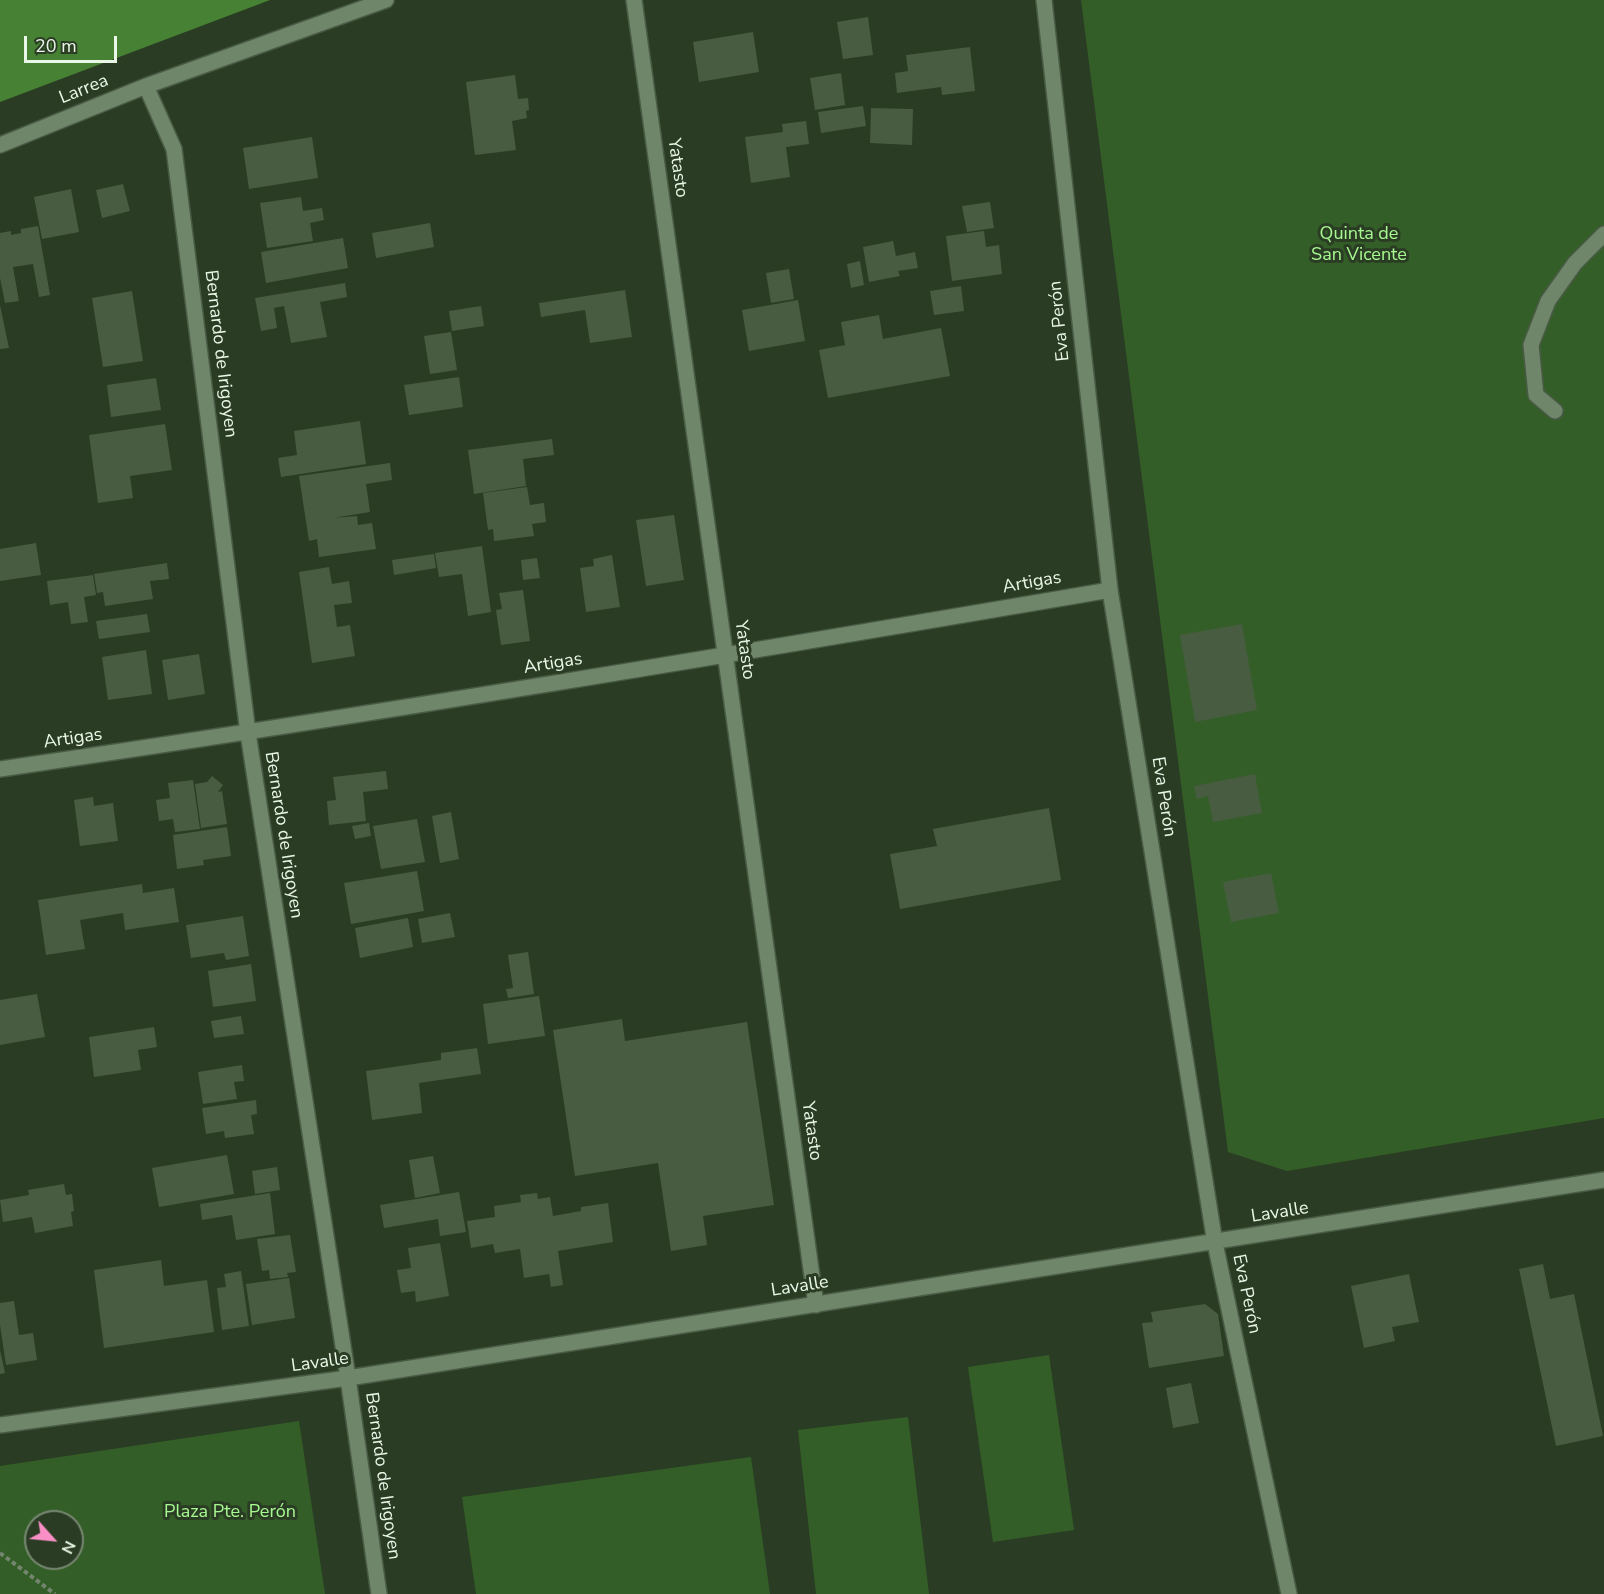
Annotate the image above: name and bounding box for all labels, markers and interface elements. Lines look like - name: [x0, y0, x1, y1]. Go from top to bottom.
- scale bar: [27, 24, 120, 62]
- text: 20 m: [35, 34, 77, 58]
- street label: Larrea: [56, 70, 112, 110]
- street label: Yatasto: [662, 137, 692, 199]
- park label: Quinta de San Vicente: [1311, 224, 1407, 266]
- street label: Bernardo de Irigoyen: [199, 269, 241, 439]
- street label: Eva Perón: [1045, 280, 1075, 362]
- street label: Artigas: [1001, 567, 1063, 599]
- street label: Yatasto: [729, 619, 759, 681]
- street label: Artigas: [522, 649, 584, 679]
- street label: Artigas: [42, 724, 104, 754]
- street label: Bernardo de Irigoyen: [259, 750, 307, 920]
- street label: Eva Perón: [1146, 755, 1180, 839]
- street label: Yatasto: [796, 1100, 826, 1162]
- street label: Lavalle: [1250, 1198, 1310, 1228]
- street label: Eva Perón: [1227, 1252, 1265, 1336]
- street label: Lavalle: [770, 1272, 830, 1302]
- street label: Lavalle: [290, 1348, 350, 1378]
- street label: Bernardo de Irigoyen: [360, 1391, 404, 1561]
- park label: Plaza Pte. Perón: [164, 1502, 296, 1524]
- north arrow: [24, 1510, 84, 1570]
- text: N: [56, 1537, 81, 1558]

